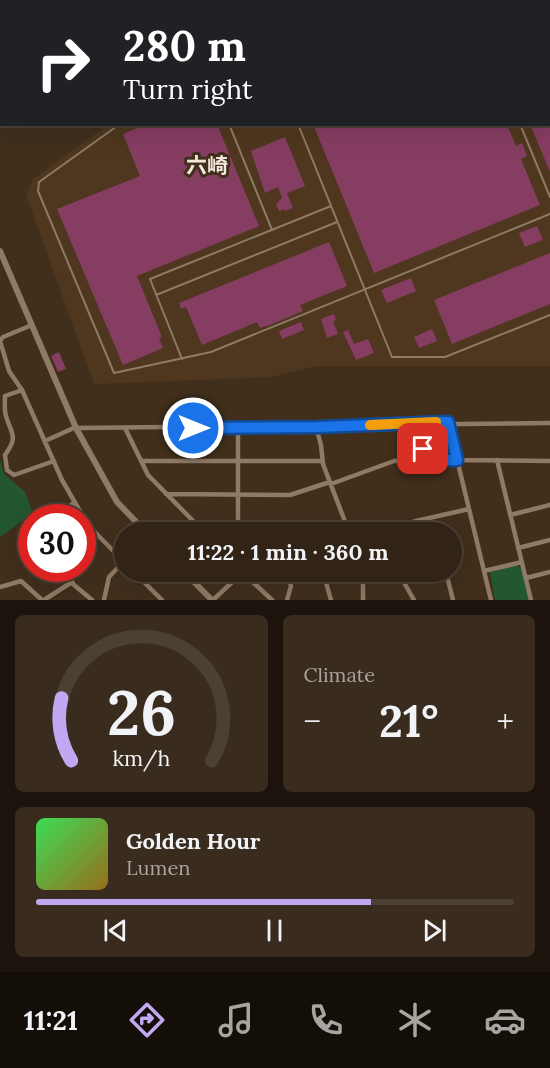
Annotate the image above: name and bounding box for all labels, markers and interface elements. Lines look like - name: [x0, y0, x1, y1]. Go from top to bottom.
- text: 280 m: [123, 19, 246, 73]
- icon: right: [24, 24, 102, 102]
- text: Turn right: [123, 72, 252, 106]
- district label: 六崎: [186, 152, 228, 179]
- position arrow: [161, 396, 225, 460]
- pin: [397, 423, 448, 474]
- icon: arrive: [406, 432, 439, 465]
- speed limit sign: 30: [18, 504, 96, 582]
- text: 11:22 · 1 min · 360 m: [187, 538, 389, 566]
- text: Climate: [304, 662, 375, 687]
- text: 26: [107, 672, 176, 752]
- text: 21°: [379, 692, 438, 749]
- text: −: [304, 700, 321, 742]
- text: +: [496, 700, 514, 742]
- text: km/h: [112, 744, 170, 772]
- text: Golden Hour: [126, 827, 260, 855]
- text: Lumen: [126, 855, 190, 880]
- icon: previous: [99, 914, 132, 947]
- icon: pause: [258, 914, 291, 947]
- icon: next: [418, 914, 451, 947]
- icon: directions: [126, 999, 168, 1041]
- icon: music: [215, 999, 257, 1041]
- icon: phone: [305, 999, 347, 1041]
- icon: climate: [394, 999, 436, 1041]
- icon: car: [484, 999, 526, 1041]
- text: 11:21: [24, 1003, 78, 1037]

